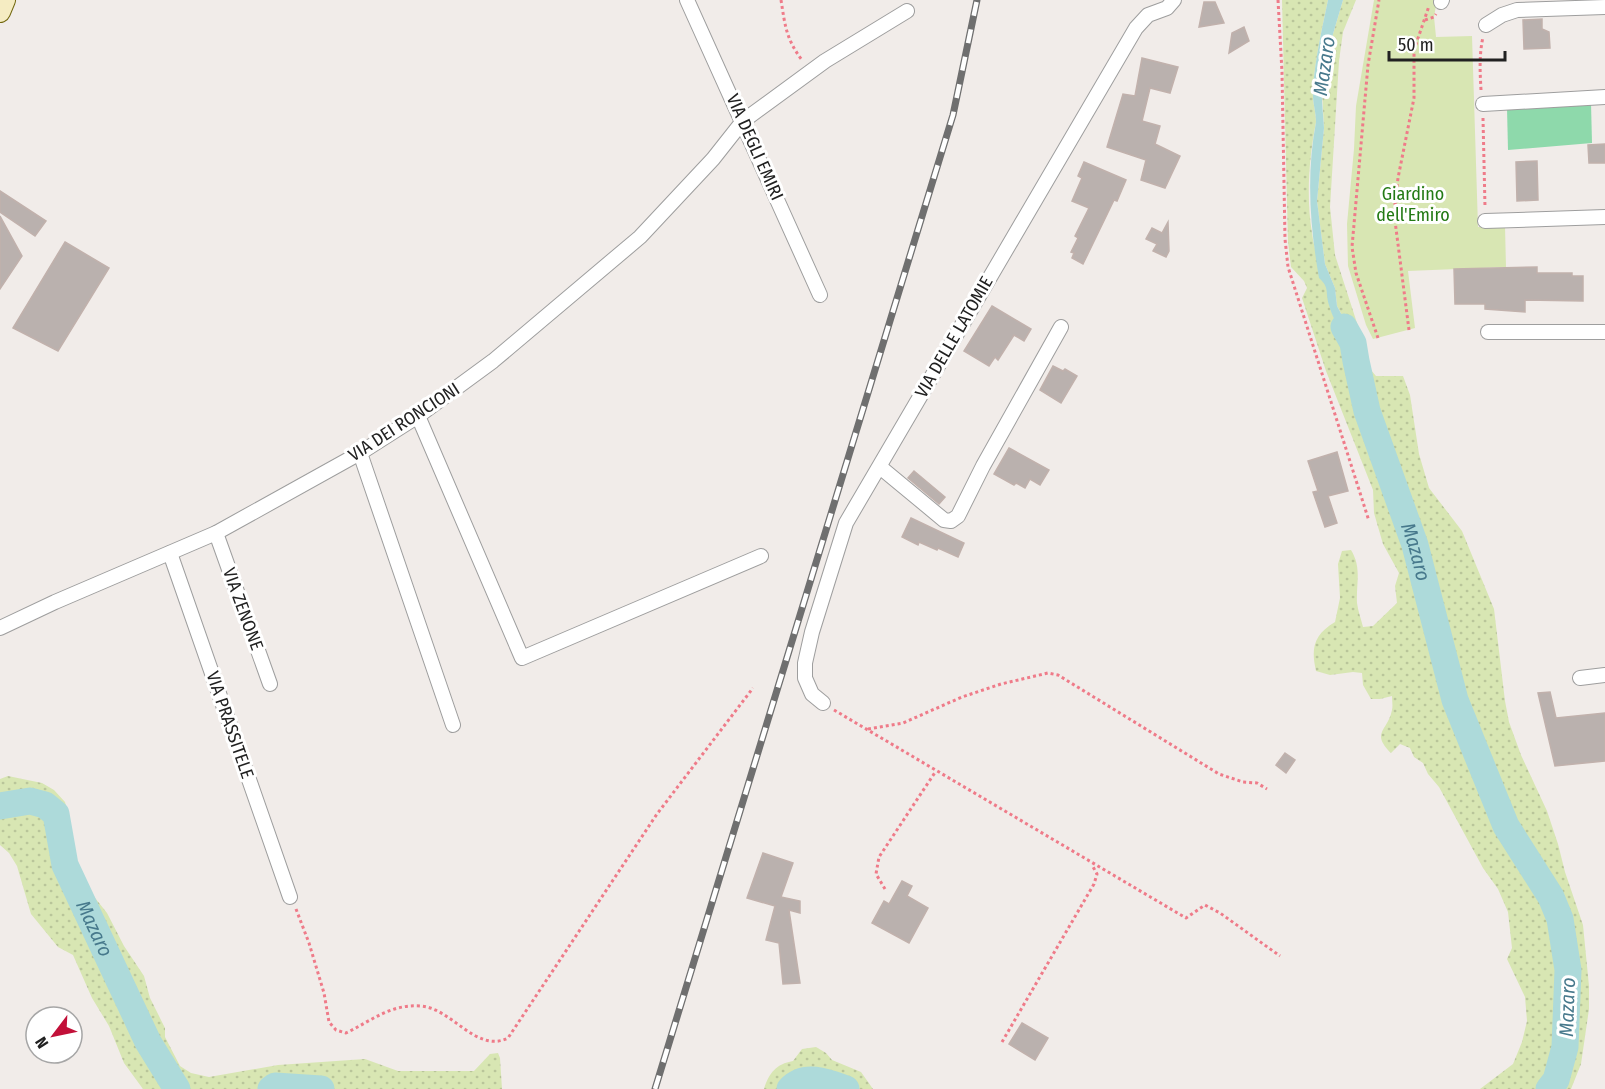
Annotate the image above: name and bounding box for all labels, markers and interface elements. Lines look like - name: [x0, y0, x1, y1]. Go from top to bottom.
- scale bar: [1389, 24, 1504, 62]
- text: 50 m: [1398, 34, 1434, 56]
- water label: Mazaro: [1308, 35, 1340, 97]
- street label: VIA DEGLI EMIRI: [722, 90, 788, 204]
- park label: Giardino dell'Emiro: [1376, 183, 1450, 226]
- street label: VIA DELLE LATOMIE: [910, 272, 998, 402]
- street label: VIA DEI RONCIONI: [344, 378, 464, 466]
- water label: Mazaro: [1396, 519, 1436, 583]
- street label: VIA ZENONE: [218, 565, 268, 653]
- street label: VIA PRASSITELE: [201, 669, 259, 781]
- water label: Mazaro: [71, 896, 118, 960]
- water label: Mazaro: [1554, 977, 1580, 1037]
- north arrow: [24, 1005, 84, 1065]
- text: N: [31, 1034, 52, 1052]

